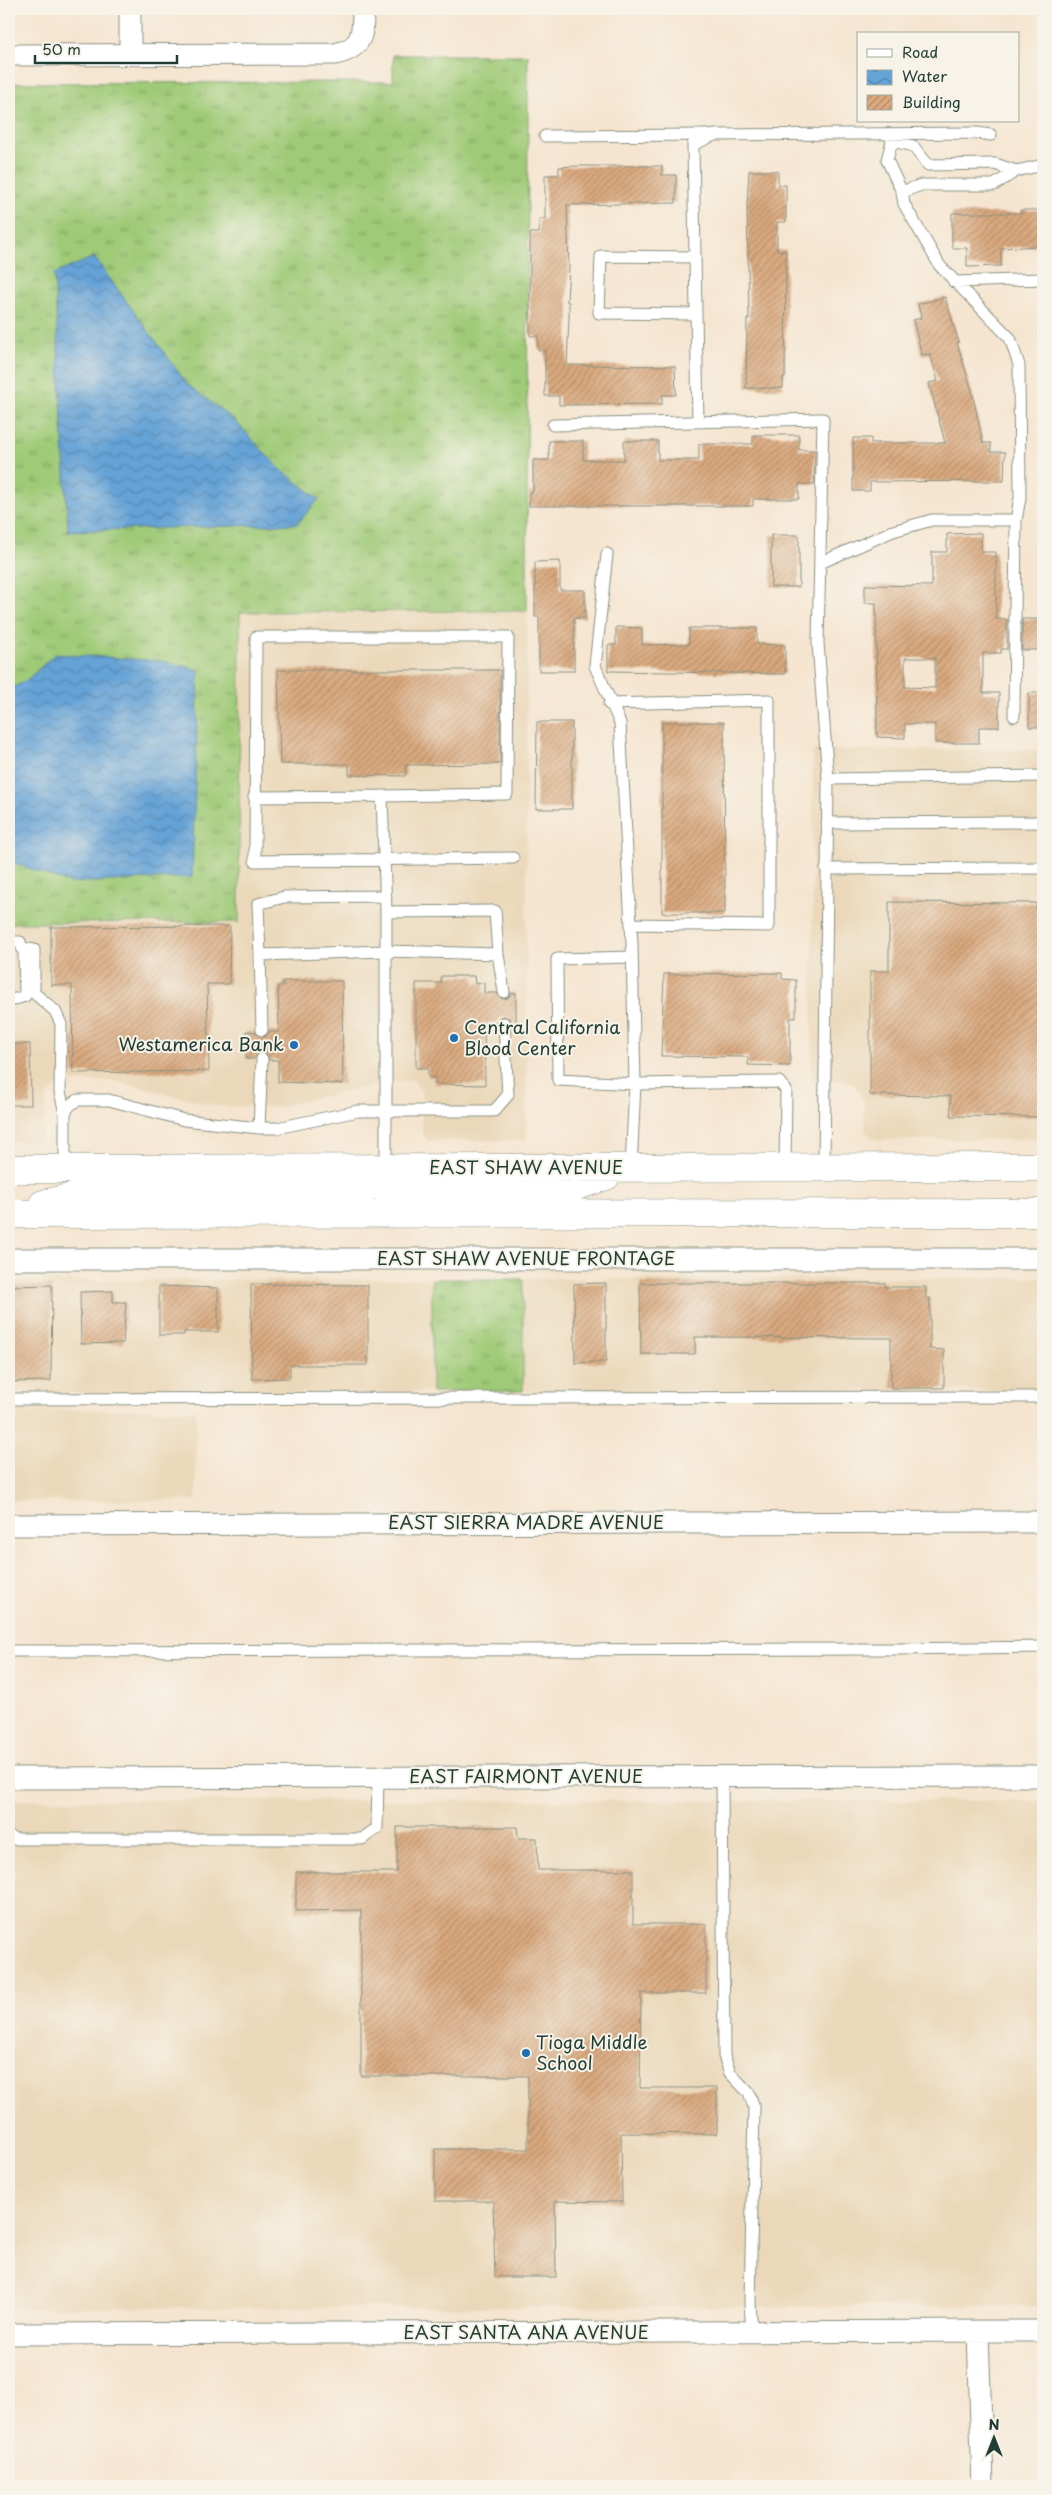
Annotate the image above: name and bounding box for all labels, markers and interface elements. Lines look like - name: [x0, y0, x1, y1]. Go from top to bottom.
- scale bar: [35, 32, 178, 64]
- legend: [857, 32, 1020, 122]
- text: 50 m: [42, 37, 81, 60]
- text: Road: [902, 40, 938, 63]
- text: Water: [902, 64, 947, 87]
- text: Building: [902, 90, 961, 113]
- place label: Central California Blood Center: [464, 1013, 620, 1061]
- place label: Westamerica Bank: [119, 1030, 284, 1057]
- marker: Central California Blood Center: [448, 1032, 460, 1044]
- marker: Westamerica Bank: [288, 1039, 300, 1051]
- street label: EAST SHAW AVENUE: [429, 1153, 623, 1180]
- street label: EAST SHAW AVENUE FRONTAGE: [377, 1244, 675, 1271]
- street label: EAST SIERRA MADRE AVENUE: [388, 1508, 664, 1535]
- street label: EAST FAIRMONT AVENUE: [409, 1762, 643, 1789]
- place label: Tioga Middle School: [536, 2028, 648, 2076]
- marker: Tioga Middle School: [520, 2047, 532, 2059]
- street label: EAST SANTA ANA AVENUE: [403, 2318, 649, 2345]
- north arrow: [970, 2412, 1020, 2462]
- text: N: [988, 2414, 1000, 2435]

